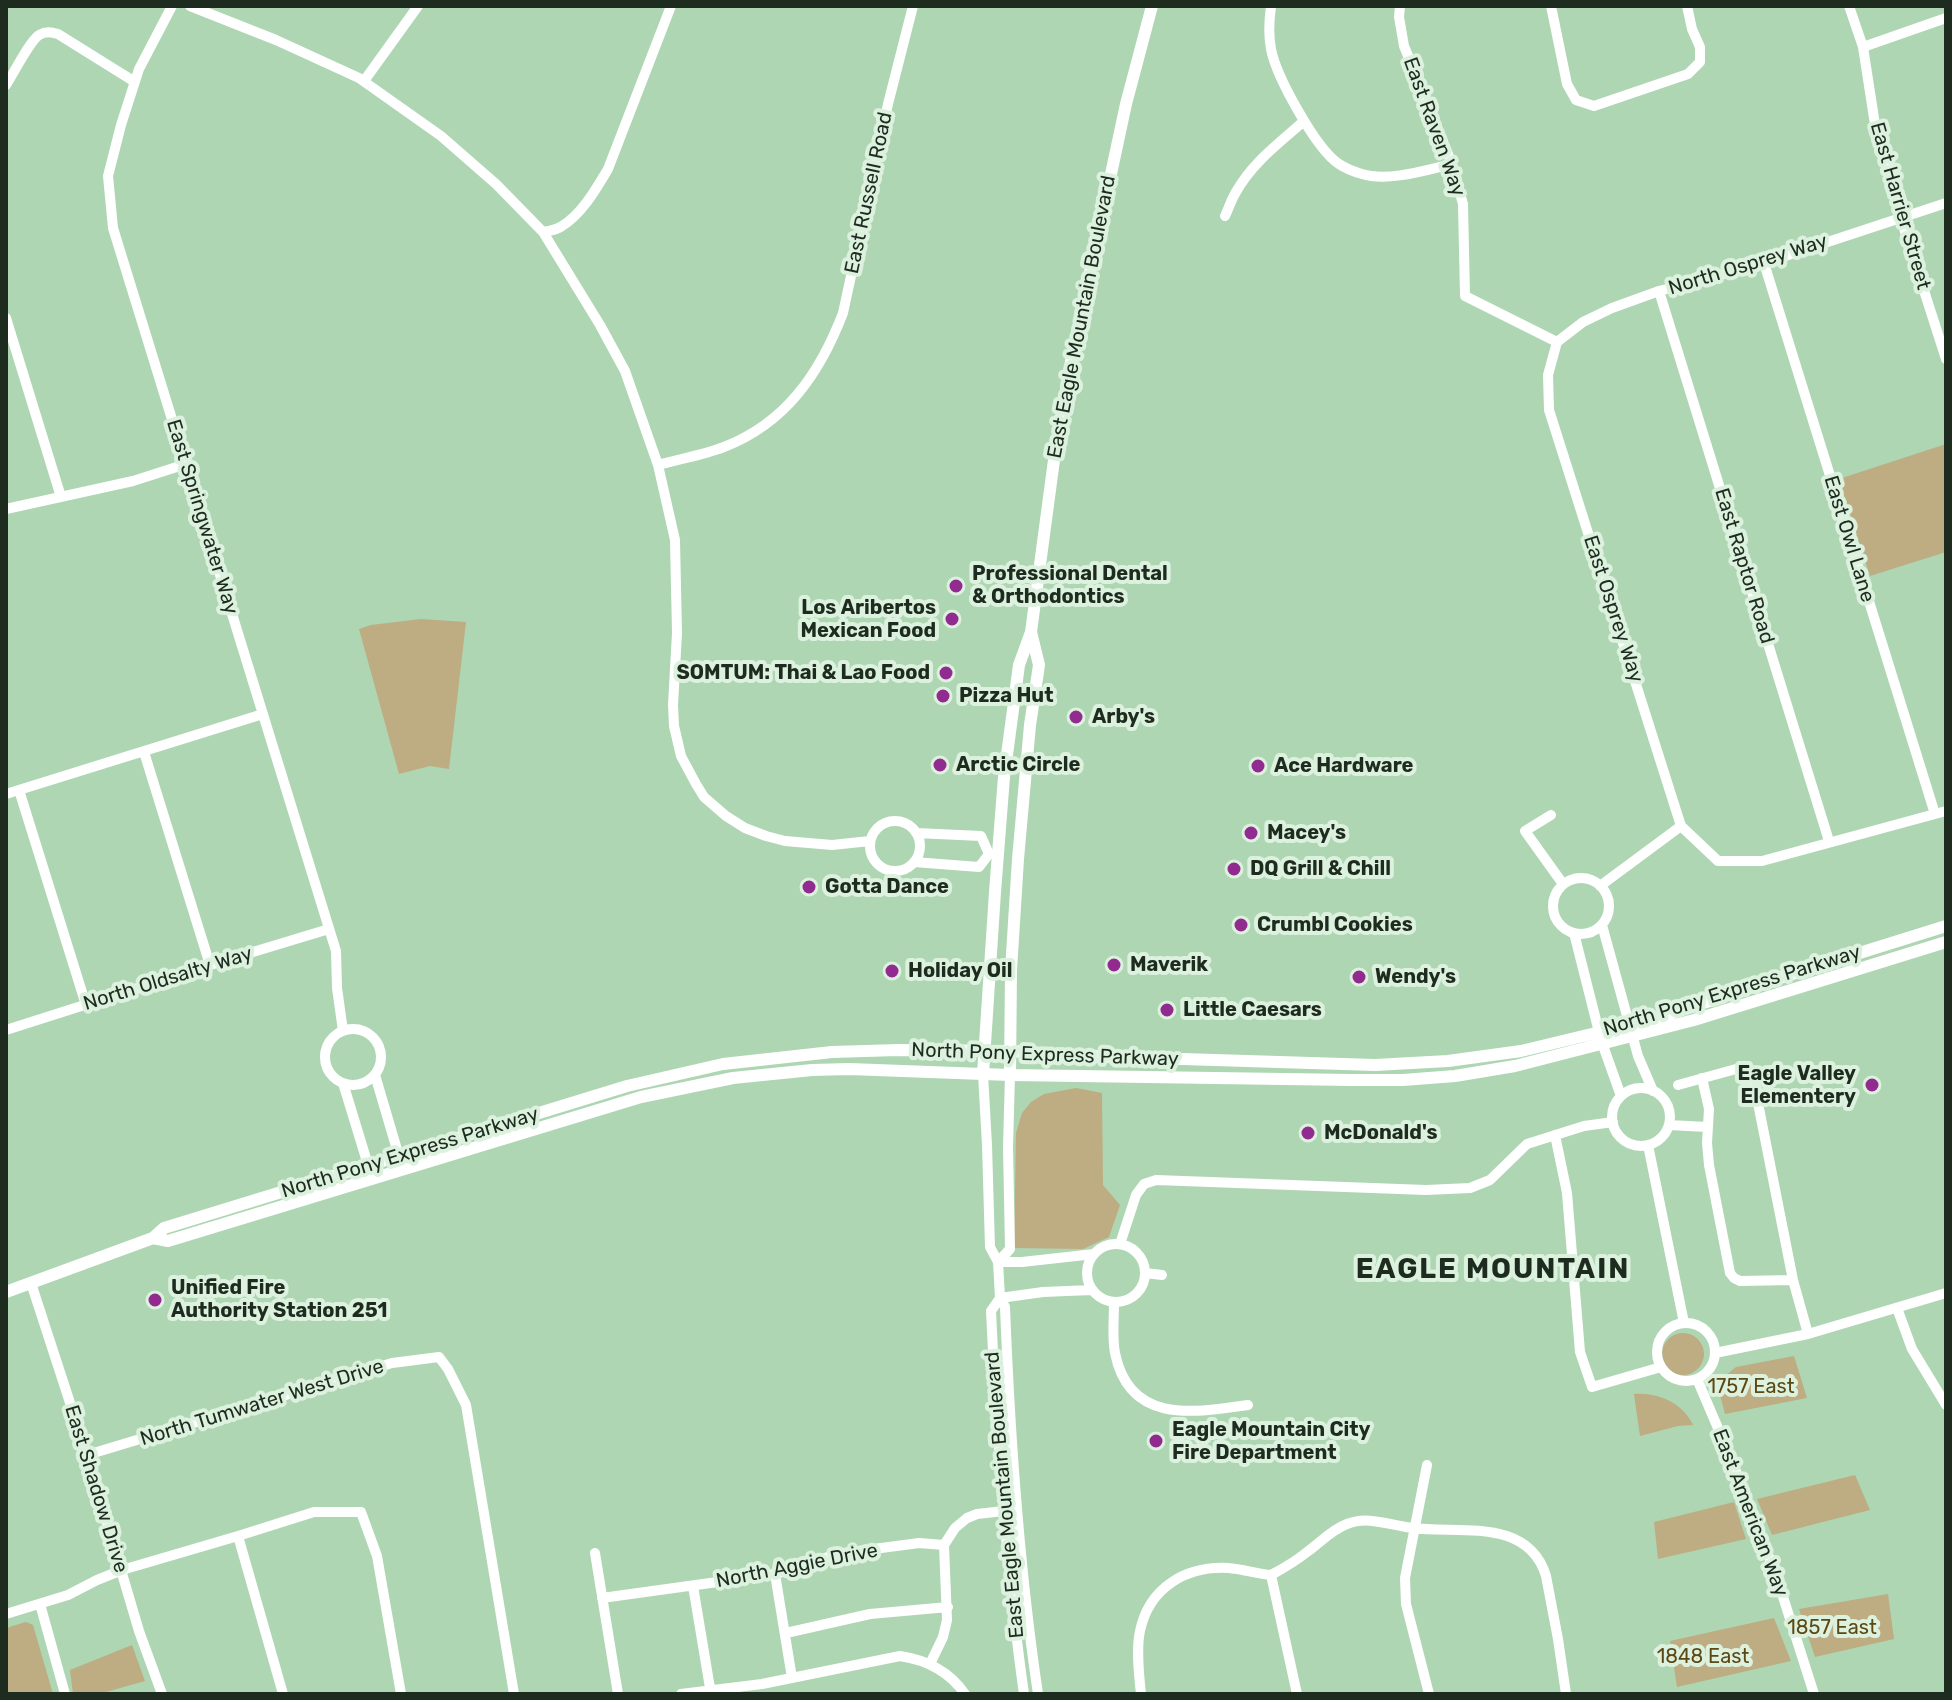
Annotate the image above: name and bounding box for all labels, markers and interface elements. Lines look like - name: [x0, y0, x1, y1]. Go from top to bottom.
- street label: East Raven Way: [1398, 54, 1470, 200]
- street label: East Russell Road: [840, 110, 898, 276]
- street label: East Harrier Street: [1865, 120, 1935, 292]
- street label: East Eagle Mountain Boulevard: [1043, 173, 1121, 461]
- street label: North Osprey Way: [1666, 229, 1830, 301]
- street label: East Springwater Way: [161, 417, 243, 617]
- street label: East Owl Lane: [1818, 473, 1880, 605]
- street label: East Raptor Road: [1709, 485, 1779, 647]
- street label: East Osprey Way: [1578, 532, 1648, 686]
- place label: Professional Dental & Orthodontics: [972, 562, 1168, 609]
- marker: Professional Dental & Orthodontics: [947, 577, 965, 595]
- place label: Los Aribertos Mexican Food: [800, 596, 936, 643]
- marker: Los Aribertos Mexican Food: [943, 610, 961, 628]
- place label: SOMTUM: Thai & Lao Food: [677, 661, 930, 685]
- marker: SOMTUM: Thai & Lao Food: [937, 664, 955, 682]
- place label: Pizza Hut: [959, 684, 1053, 708]
- marker: Pizza Hut: [934, 687, 952, 705]
- place label: Arby's: [1092, 705, 1155, 729]
- marker: Arby's: [1067, 708, 1085, 726]
- place label: Arctic Circle: [956, 753, 1080, 777]
- place label: Ace Hardware: [1274, 754, 1414, 778]
- marker: Arctic Circle: [931, 756, 949, 774]
- marker: Ace Hardware: [1249, 757, 1267, 775]
- place label: Macey's: [1267, 821, 1346, 845]
- marker: Macey's: [1242, 824, 1260, 842]
- place label: DQ Grill & Chill: [1250, 857, 1391, 881]
- marker: DQ Grill & Chill: [1225, 860, 1243, 878]
- place label: Gotta Dance: [825, 875, 949, 899]
- marker: Gotta Dance: [800, 878, 818, 896]
- place label: Crumbl Cookies: [1257, 913, 1413, 937]
- marker: Crumbl Cookies: [1232, 916, 1250, 934]
- street label: North Pony Express Parkway: [1600, 940, 1864, 1042]
- street label: North Oldsalty Way: [81, 942, 255, 1016]
- place label: Maverik: [1130, 953, 1208, 977]
- marker: Maverik: [1105, 956, 1123, 974]
- place label: Holiday Oil: [908, 959, 1013, 983]
- marker: Holiday Oil: [883, 962, 901, 980]
- place label: Wendy's: [1375, 965, 1456, 989]
- marker: Wendy's: [1350, 968, 1368, 986]
- place label: Little Caesars: [1183, 998, 1322, 1022]
- marker: Little Caesars: [1158, 1001, 1176, 1019]
- street label: North Pony Express Parkway: [911, 1038, 1179, 1072]
- place label: Eagle Valley Elementery: [1738, 1062, 1856, 1109]
- marker: Eagle Valley Elementery: [1863, 1076, 1881, 1094]
- street label: North Pony Express Parkway: [278, 1102, 542, 1204]
- place label: McDonald's: [1324, 1121, 1437, 1145]
- marker: McDonald's: [1299, 1124, 1317, 1142]
- district label: EAGLE MOUNTAIN: [1356, 1253, 1630, 1287]
- place label: Unified Fire Authority Station 251: [171, 1276, 387, 1323]
- marker: Unified Fire Authority Station 251: [146, 1291, 164, 1309]
- street label: East Eagle Mountain Boulevard: [981, 1351, 1029, 1639]
- street label: North Tumwater West Drive: [137, 1354, 387, 1452]
- park label: 1757 East: [1707, 1375, 1795, 1399]
- street label: East Shadow Drive: [59, 1402, 133, 1576]
- place label: Eagle Mountain City Fire Department: [1172, 1418, 1370, 1465]
- street label: East American Way: [1707, 1426, 1793, 1600]
- marker: Eagle Mountain City Fire Department: [1147, 1432, 1165, 1450]
- street label: North Aggie Drive: [714, 1539, 880, 1593]
- park label: 1857 East: [1787, 1616, 1877, 1640]
- park label: 1848 East: [1657, 1645, 1749, 1669]

